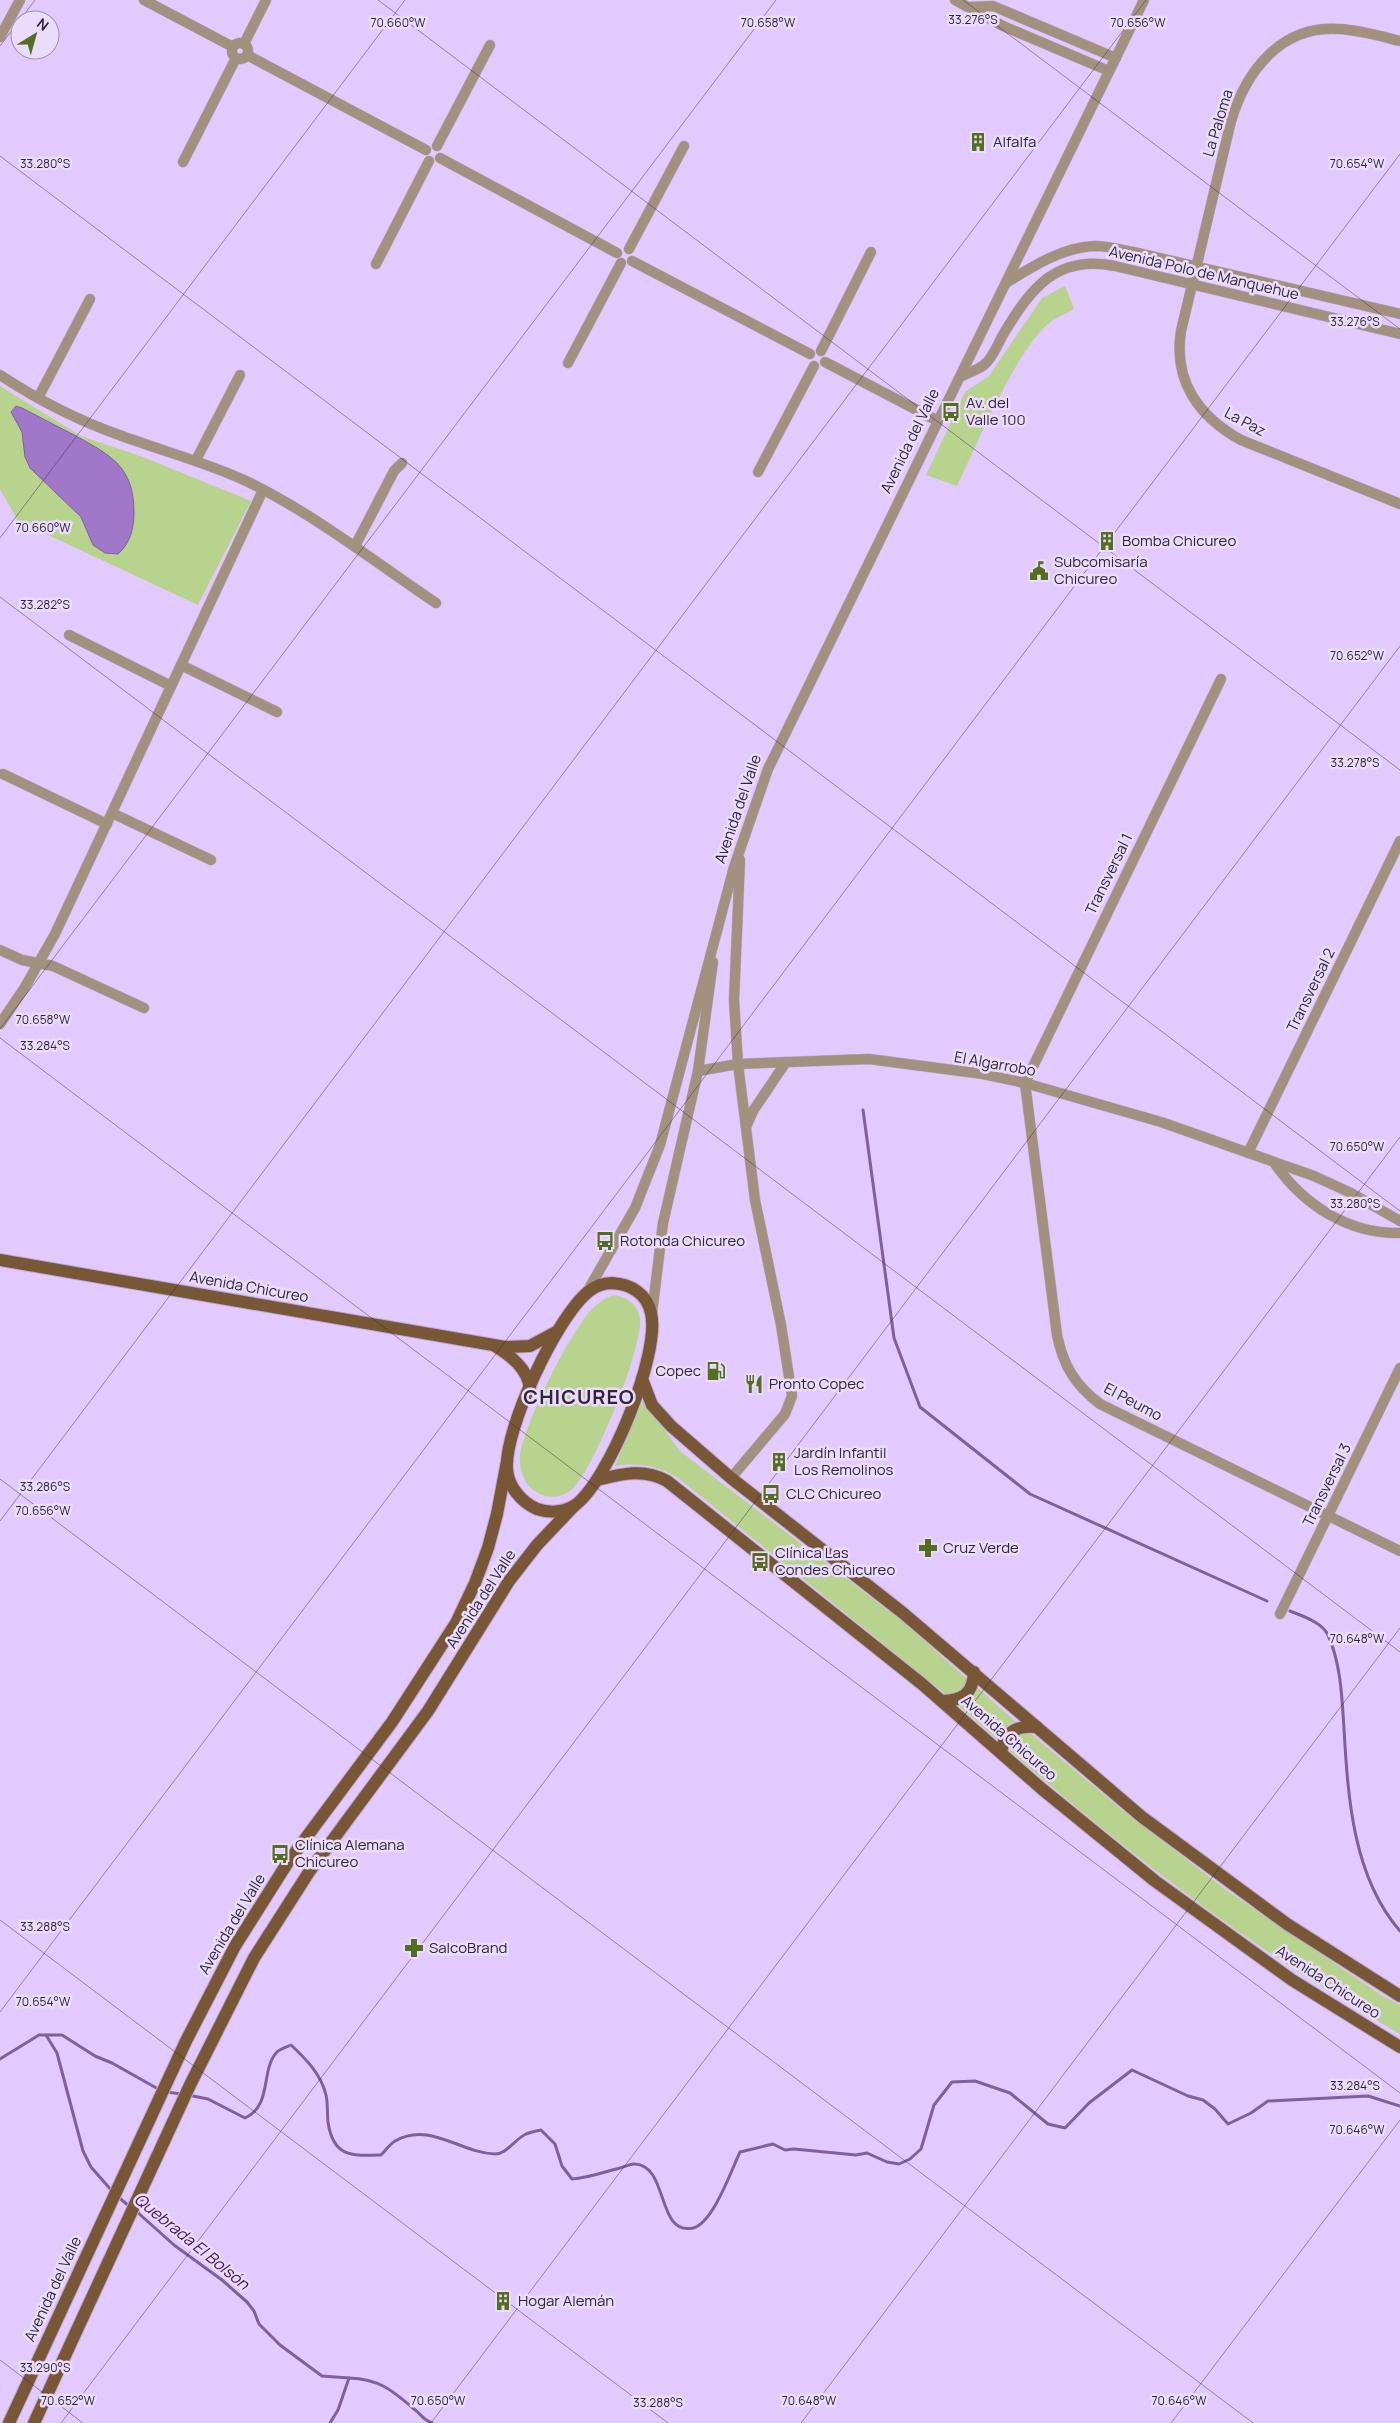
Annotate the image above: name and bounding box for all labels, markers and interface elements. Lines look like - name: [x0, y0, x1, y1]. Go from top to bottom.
- north arrow: [10, 10, 60, 60]
- text: 33.276°S: [948, 11, 998, 28]
- text: N: [33, 14, 53, 35]
- text: 70.660°W: [370, 14, 426, 31]
- text: 70.658°W: [741, 14, 796, 31]
- text: 70.656°W: [1111, 14, 1166, 31]
- street label: La Paloma: [1197, 87, 1238, 159]
- building icon: Alfalfa: [967, 131, 989, 153]
- place label: Alfalfa: [993, 131, 1036, 152]
- text: 33.280°S: [20, 155, 70, 172]
- text: 70.654°W: [1330, 155, 1385, 172]
- street label: Avenida Polo de Manquehue: [1107, 240, 1301, 305]
- text: 33.276°S: [1330, 313, 1380, 330]
- street label: Avenida del Valle: [875, 385, 944, 497]
- place label: Av. del Valle 100: [966, 392, 1026, 430]
- bus stop icon: Av. del Valle 100: [940, 401, 962, 423]
- street label: La Paz: [1221, 402, 1270, 441]
- text: 70.660°W: [15, 519, 71, 536]
- building icon: Bomba Chicureo: [1096, 530, 1118, 552]
- place label: Bomba Chicureo: [1122, 530, 1236, 551]
- place label: Subcomisaría Chicureo: [1054, 551, 1148, 589]
- public building icon: Subcomisaría Chicureo: [1028, 560, 1050, 582]
- text: 33.282°S: [20, 596, 70, 613]
- text: 70.652°W: [1330, 647, 1385, 664]
- street label: Avenida del Valle: [709, 751, 766, 866]
- text: 33.278°S: [1331, 754, 1379, 771]
- street label: Transversal 1: [1080, 830, 1137, 918]
- street label: Transversal 2: [1281, 944, 1340, 1035]
- text: 70.658°W: [16, 1011, 71, 1028]
- text: 33.284°S: [20, 1037, 70, 1054]
- street label: El Algarrobo: [953, 1046, 1038, 1081]
- text: 70.650°W: [1330, 1138, 1385, 1155]
- text: 33.280°S: [1330, 1195, 1380, 1212]
- bus stop icon: Rotonda Chicureo: [594, 1230, 616, 1252]
- place label: Rotonda Chicureo: [620, 1230, 745, 1251]
- street label: Avenida Chicureo: [188, 1266, 310, 1307]
- place label: Copec: [655, 1360, 701, 1381]
- fuel station icon: Copec: [705, 1360, 727, 1382]
- restaurant icon: Pronto Copec: [743, 1373, 765, 1395]
- place label: Pronto Copec: [769, 1373, 864, 1394]
- street label: El Peumo: [1100, 1377, 1166, 1426]
- district label: CHICUREO: [523, 1383, 635, 1410]
- street label: Transversal 3: [1297, 1440, 1356, 1530]
- place label: Jardín Infantil Los Remolinos: [794, 1442, 894, 1480]
- building icon: Jardín Infantil Los Remolinos: [768, 1451, 790, 1473]
- text: 33.286°S: [20, 1478, 70, 1495]
- bus stop icon: CLC Chicureo: [760, 1483, 782, 1505]
- place label: CLC Chicureo: [786, 1483, 882, 1504]
- text: 70.656°W: [16, 1502, 71, 1519]
- pharmacy icon: Cruz Verde: [917, 1537, 939, 1559]
- place label: Cruz Verde: [943, 1537, 1019, 1558]
- place label: Clínica Las Condes Chicureo: [775, 1542, 895, 1580]
- street label: Avenida del Valle: [441, 1545, 521, 1652]
- bus stop icon: Clínica Las Condes Chicureo: [749, 1551, 771, 1573]
- text: 70.648°W: [1330, 1630, 1385, 1647]
- street label: Avenida Chicureo: [957, 1690, 1062, 1785]
- place label: Clínica Alemana Chicureo: [295, 1834, 405, 1872]
- bus stop icon: Clínica Alemana Chicureo: [269, 1843, 291, 1865]
- street label: Avenida del Valle: [193, 1869, 270, 1978]
- text: 33.288°S: [20, 1918, 70, 1935]
- pharmacy icon: SalcoBrand: [403, 1937, 425, 1959]
- place label: SalcoBrand: [429, 1937, 507, 1958]
- street label: Avenida Chicureo: [1272, 1940, 1385, 2023]
- text: 70.654°W: [16, 1993, 71, 2010]
- text: 33.284°S: [1330, 2077, 1380, 2094]
- text: 70.646°W: [1330, 2121, 1385, 2138]
- water label: Quebrada El Bolsón: [130, 2188, 255, 2295]
- street label: Avenida del Valle: [19, 2232, 86, 2345]
- building icon: Hogar Alemán: [492, 2290, 514, 2312]
- place label: Hogar Alemán: [518, 2290, 614, 2311]
- text: 33.290°S: [20, 2359, 70, 2376]
- text: 70.652°W: [41, 2392, 96, 2409]
- text: 70.650°W: [411, 2392, 466, 2409]
- text: 70.648°W: [782, 2392, 837, 2409]
- text: 70.646°W: [1152, 2392, 1207, 2409]
- text: 33.288°S: [633, 2394, 683, 2411]

